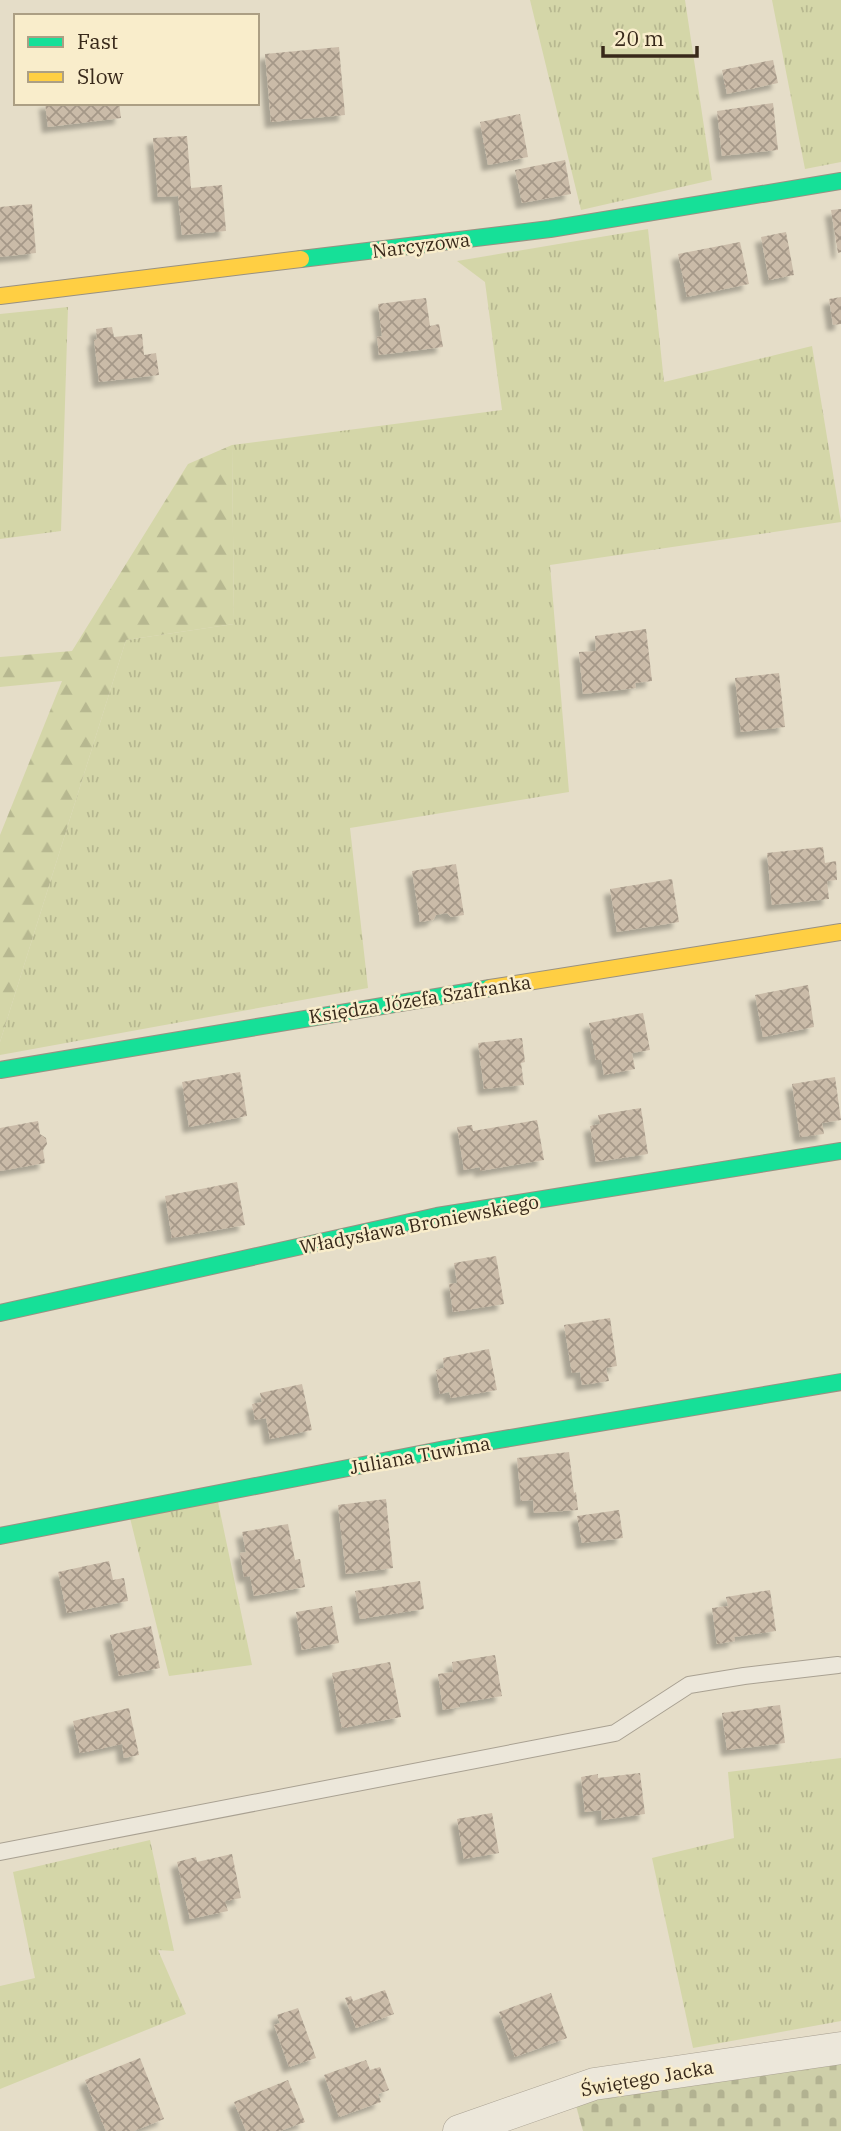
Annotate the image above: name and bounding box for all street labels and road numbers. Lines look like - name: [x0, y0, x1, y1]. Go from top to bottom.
- street label: Narcyzowa: [371, 227, 471, 263]
- street label: Księdza Józefa Szafranka: [307, 970, 533, 1028]
- street label: Władysława Broniewskiego: [297, 1189, 541, 1259]
- street label: Juliana Tuwima: [348, 1431, 492, 1479]
- street label: Świętego Jacka: [579, 2054, 715, 2102]

